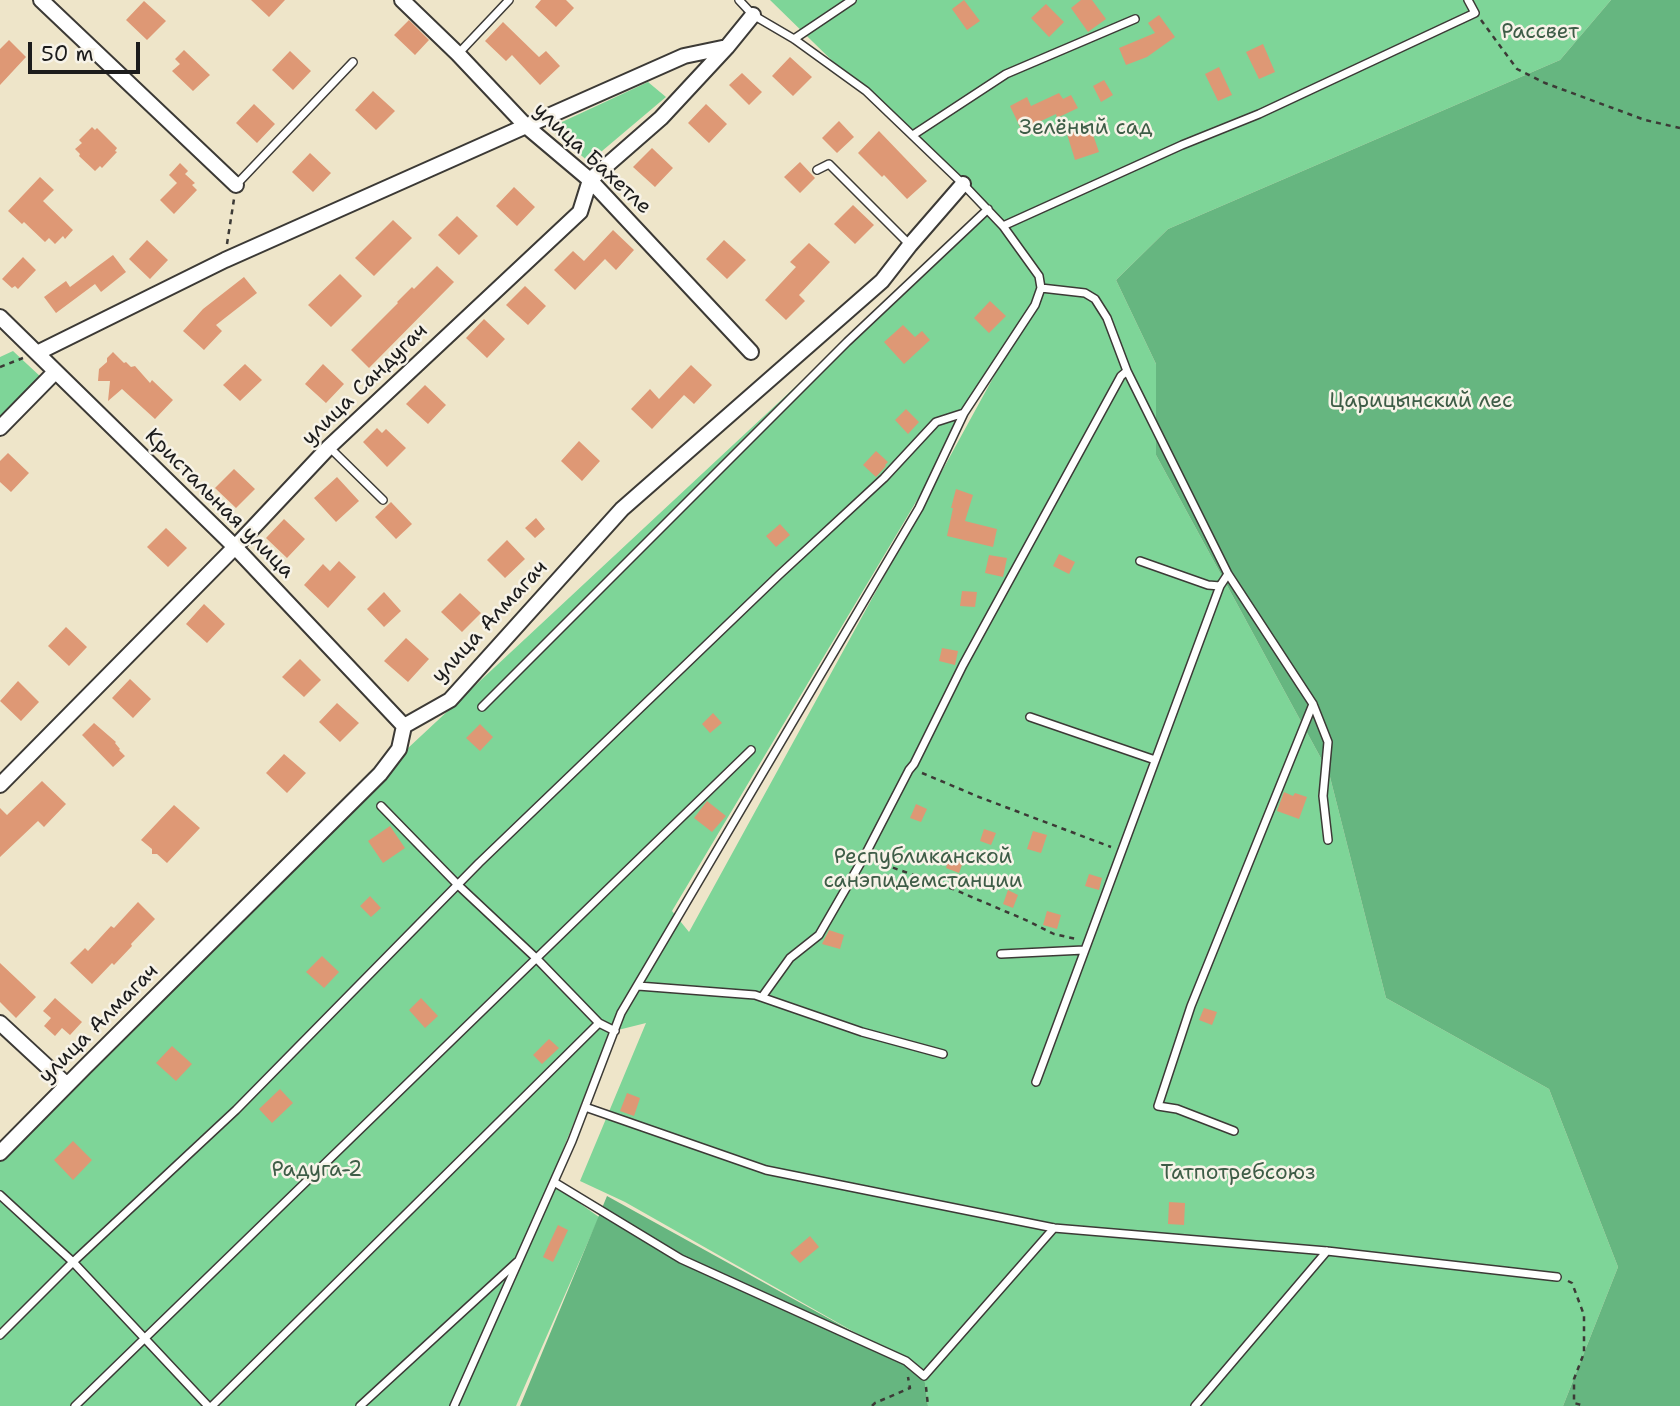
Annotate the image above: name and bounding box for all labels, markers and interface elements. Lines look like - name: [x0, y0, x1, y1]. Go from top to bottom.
- park label: Рассвет: [1501, 20, 1579, 46]
- scale bar: [32, 28, 144, 72]
- text: 50 m: [41, 40, 94, 68]
- street label: улица Бахетле: [528, 98, 656, 220]
- park label: Зелёный сад: [1019, 116, 1153, 142]
- street label: улица Сандугач: [297, 319, 433, 451]
- park label: Царицынский лес: [1329, 389, 1513, 415]
- street label: Кристальная улица: [139, 424, 299, 584]
- street label: улица Алмагач: [427, 555, 553, 689]
- park label: Республиканской санэпидемстанции: [823, 845, 1023, 895]
- street label: улица Алмагач: [34, 959, 164, 1089]
- park label: Радуга-2: [271, 1158, 363, 1184]
- park label: Татпотребсоюз: [1161, 1161, 1315, 1187]

